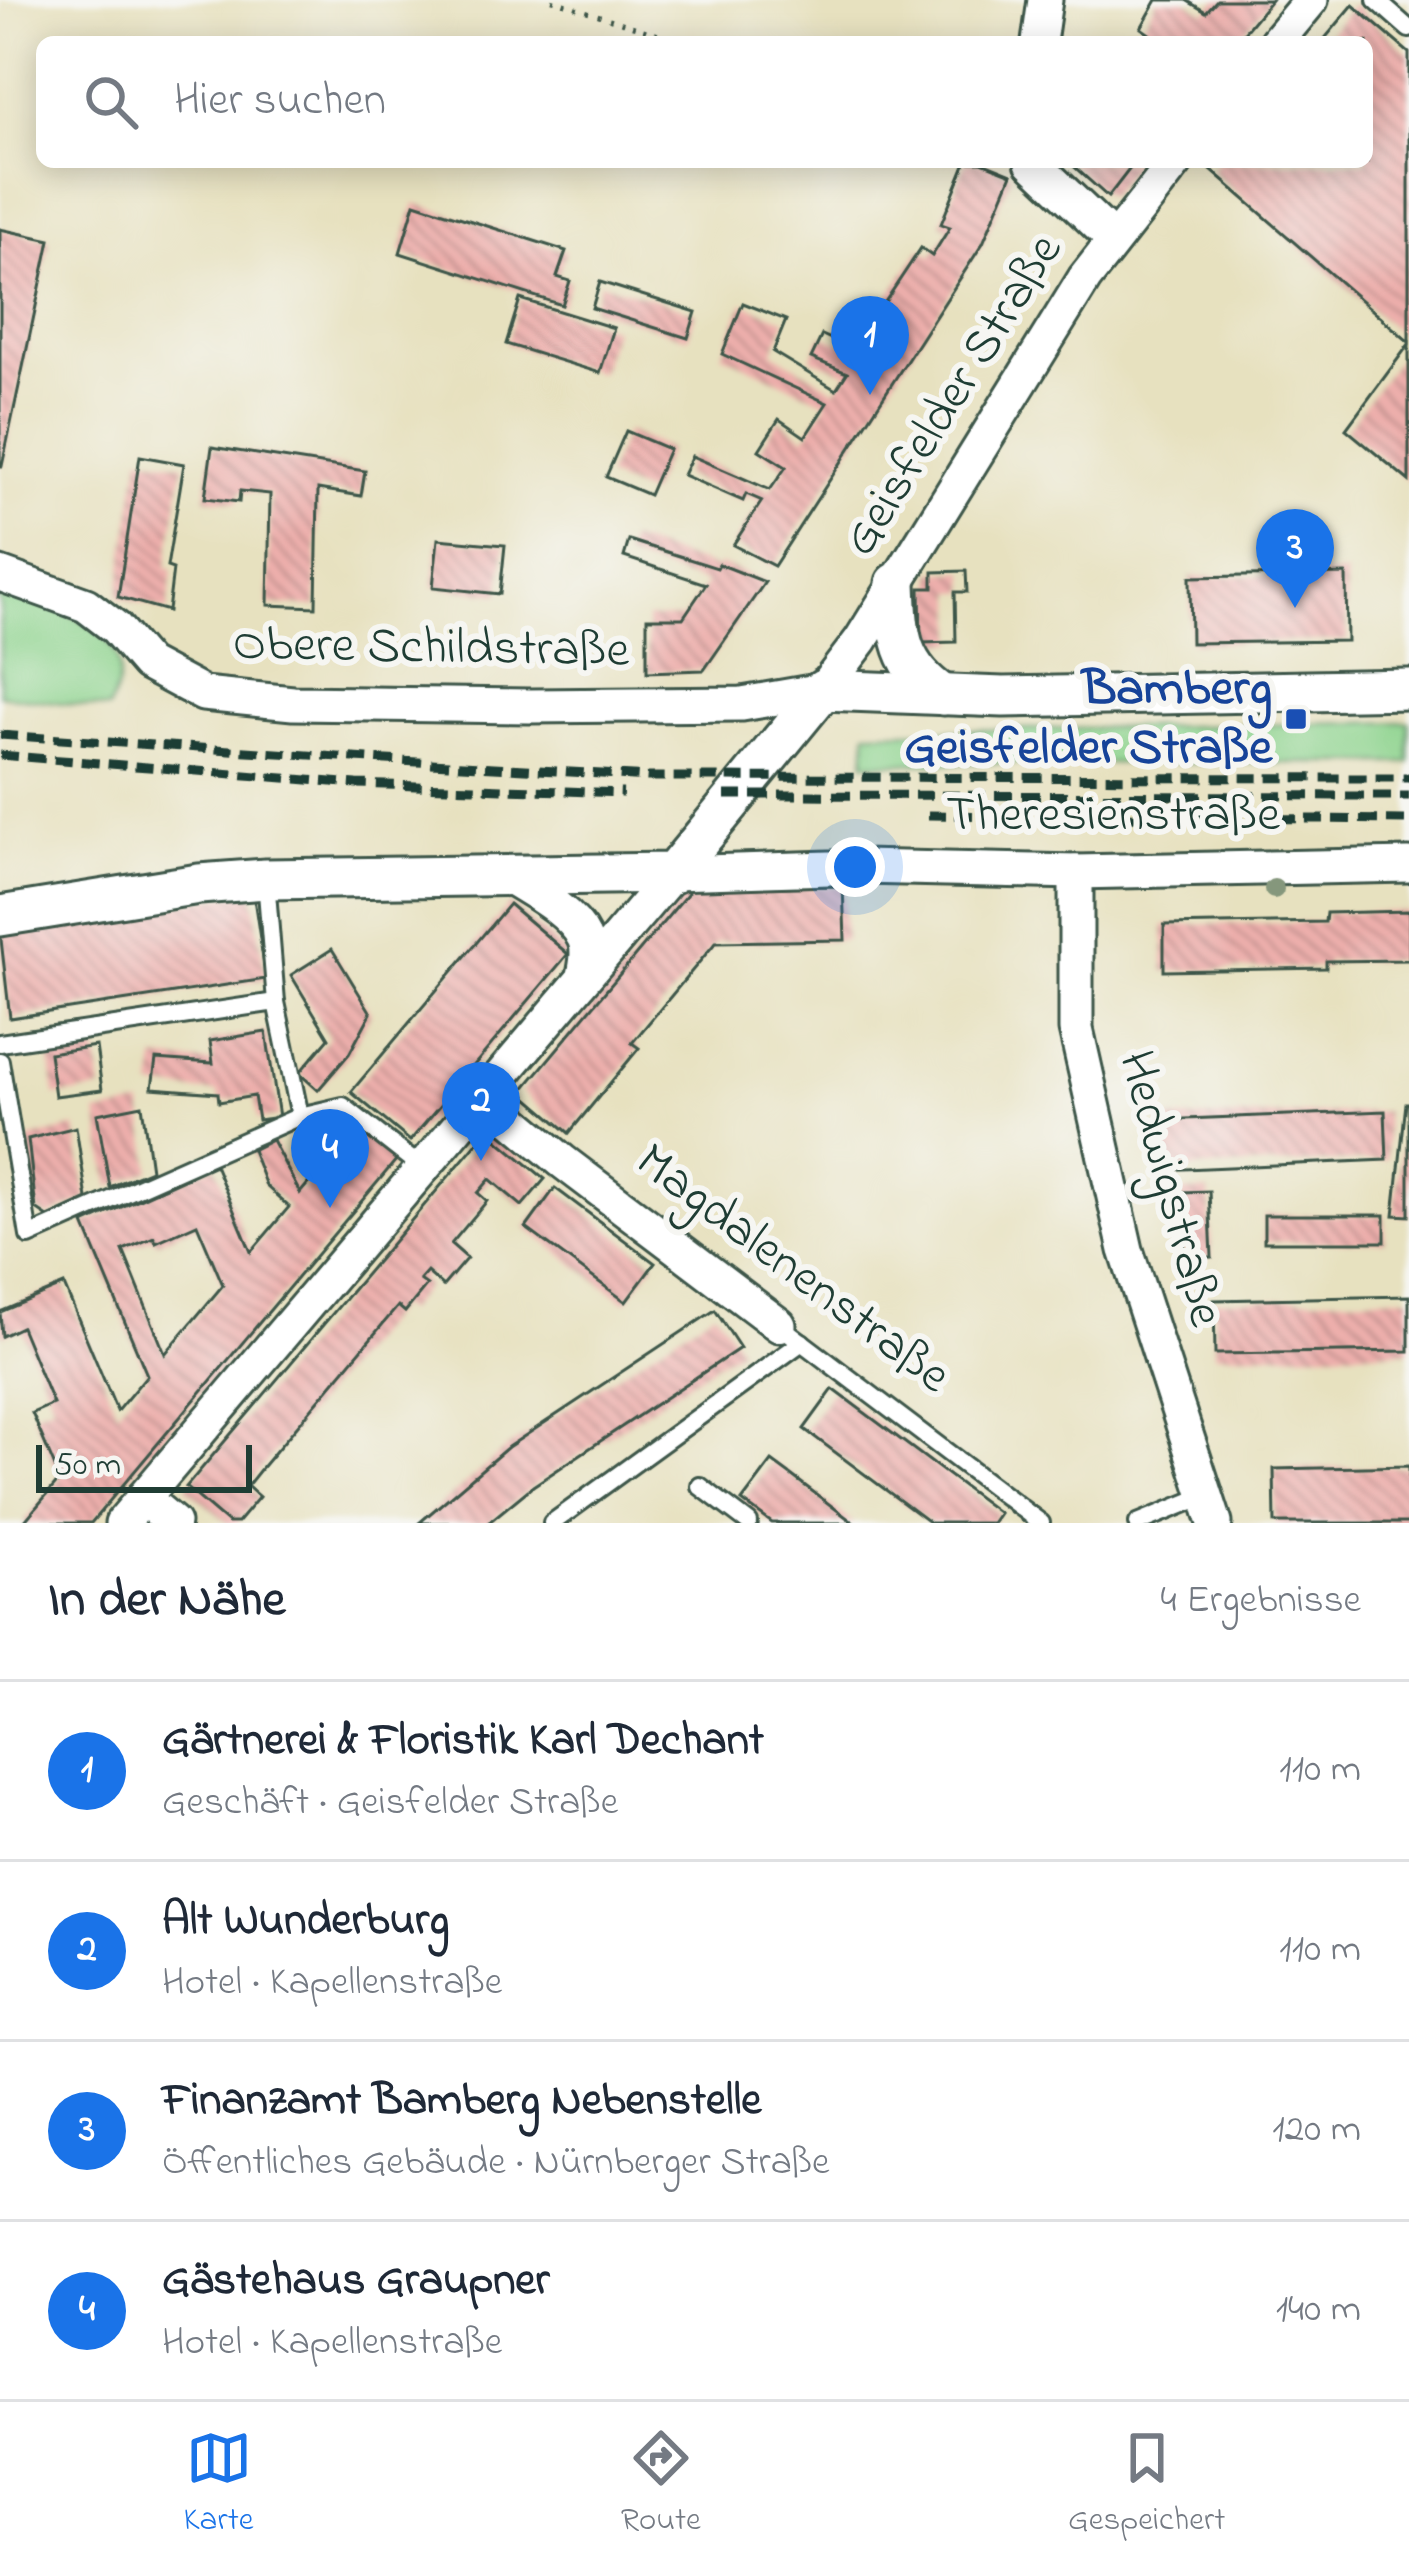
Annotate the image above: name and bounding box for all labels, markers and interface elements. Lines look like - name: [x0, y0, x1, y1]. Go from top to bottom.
- search box: [36, 36, 1373, 168]
- icon: search: [78, 69, 144, 135]
- text: Hier suchen: [174, 69, 386, 135]
- street label: Geisfelder Straße: [825, 220, 1083, 572]
- pin: 1: [831, 296, 909, 395]
- pin: 3: [1256, 509, 1334, 608]
- street label: Obere Schildstraße: [232, 608, 630, 690]
- place label: Bamberg Geisfelder Straße: [904, 653, 1273, 787]
- marker: Bamberg Geisfelder Straße: [1283, 706, 1309, 732]
- street label: Theresienstraße: [946, 779, 1280, 854]
- your location: [825, 837, 885, 897]
- street label: Hedwigstraße: [1096, 1043, 1242, 1335]
- pin: 2: [442, 1062, 520, 1161]
- pin: 4: [291, 1109, 369, 1208]
- street label: Magdalenenstraße: [618, 1126, 966, 1414]
- scale bar: [36, 1439, 252, 1492]
- text: 50 m: [54, 1442, 121, 1490]
- text: In der Nähe: [48, 1564, 285, 1639]
- text: 4 Ergebnisse: [1160, 1573, 1361, 1630]
- text: Gärtnerei & Floristik Karl Dechant: [162, 1709, 764, 1775]
- text: 1: [81, 1742, 93, 1799]
- text: 110 m: [1279, 1742, 1361, 1799]
- text: Geschäft · Geisfelder Straße: [162, 1775, 618, 1832]
- text: Alt Wunderburg: [162, 1889, 449, 1955]
- text: 2: [77, 1922, 97, 1979]
- text: 110 m: [1279, 1922, 1361, 1979]
- text: Hotel · Kapellenstraße: [162, 1955, 502, 2012]
- text: Finanzamt Bamberg Nebenstelle: [162, 2069, 761, 2135]
- text: 3: [79, 2102, 95, 2159]
- text: 120 m: [1272, 2102, 1361, 2159]
- text: Öffentliches Gebäude · Nürnberger Straße: [162, 2135, 830, 2192]
- text: Gästehaus Graupner: [162, 2249, 549, 2315]
- text: 4: [79, 2282, 95, 2339]
- text: 140 m: [1276, 2282, 1361, 2339]
- text: Hotel · Kapellenstraße: [162, 2315, 502, 2372]
- tab: Karte: [184, 2425, 254, 2545]
- tab: Route: [621, 2425, 701, 2545]
- tab: Gespeichert: [1068, 2425, 1225, 2545]

